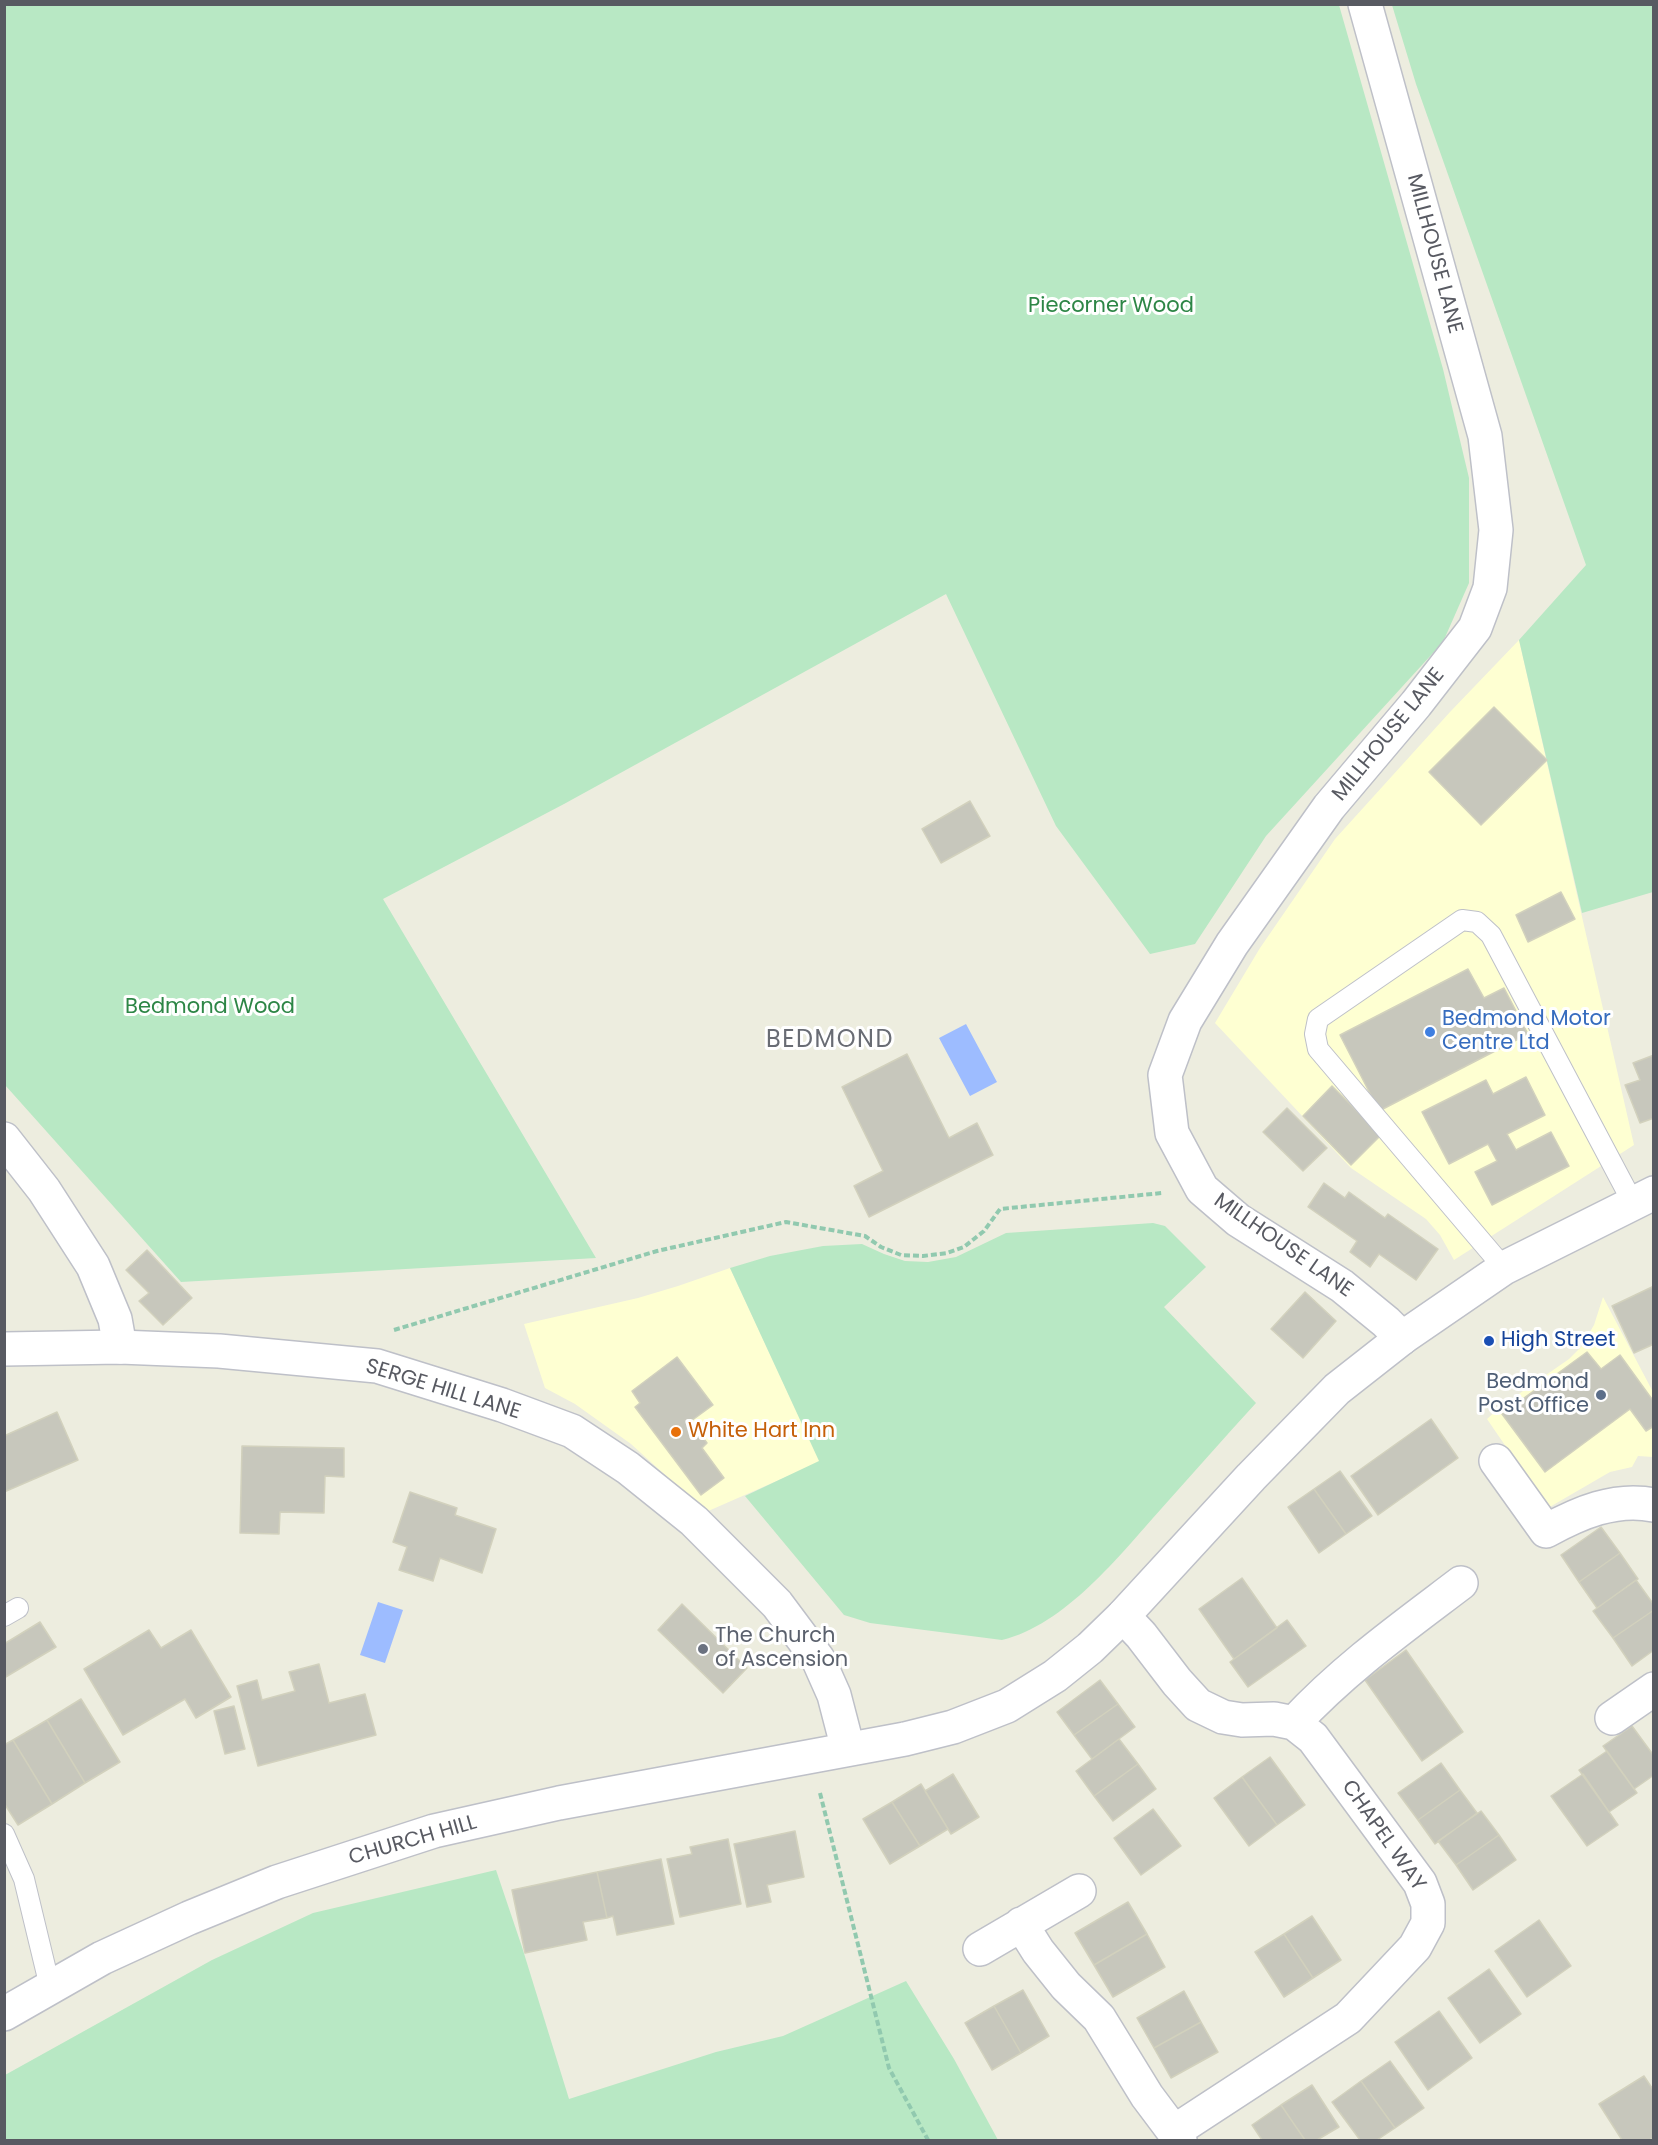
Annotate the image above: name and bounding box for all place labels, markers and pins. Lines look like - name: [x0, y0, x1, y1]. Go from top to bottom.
- place label: Bedmond Motor Centre Ltd: [1442, 1007, 1611, 1057]
- marker: Bedmond Motor Centre Ltd: [1423, 1025, 1437, 1039]
- place label: High Street: [1501, 1328, 1615, 1354]
- marker: High Street: [1482, 1334, 1496, 1348]
- place label: Bedmond Post Office: [1478, 1370, 1589, 1420]
- marker: Bedmond Post Office: [1594, 1388, 1608, 1402]
- place label: White Hart Inn: [688, 1419, 835, 1445]
- marker: White Hart Inn: [669, 1425, 683, 1439]
- place label: The Church of Ascension: [715, 1624, 848, 1674]
- marker: The Church of Ascension: [696, 1642, 710, 1656]

